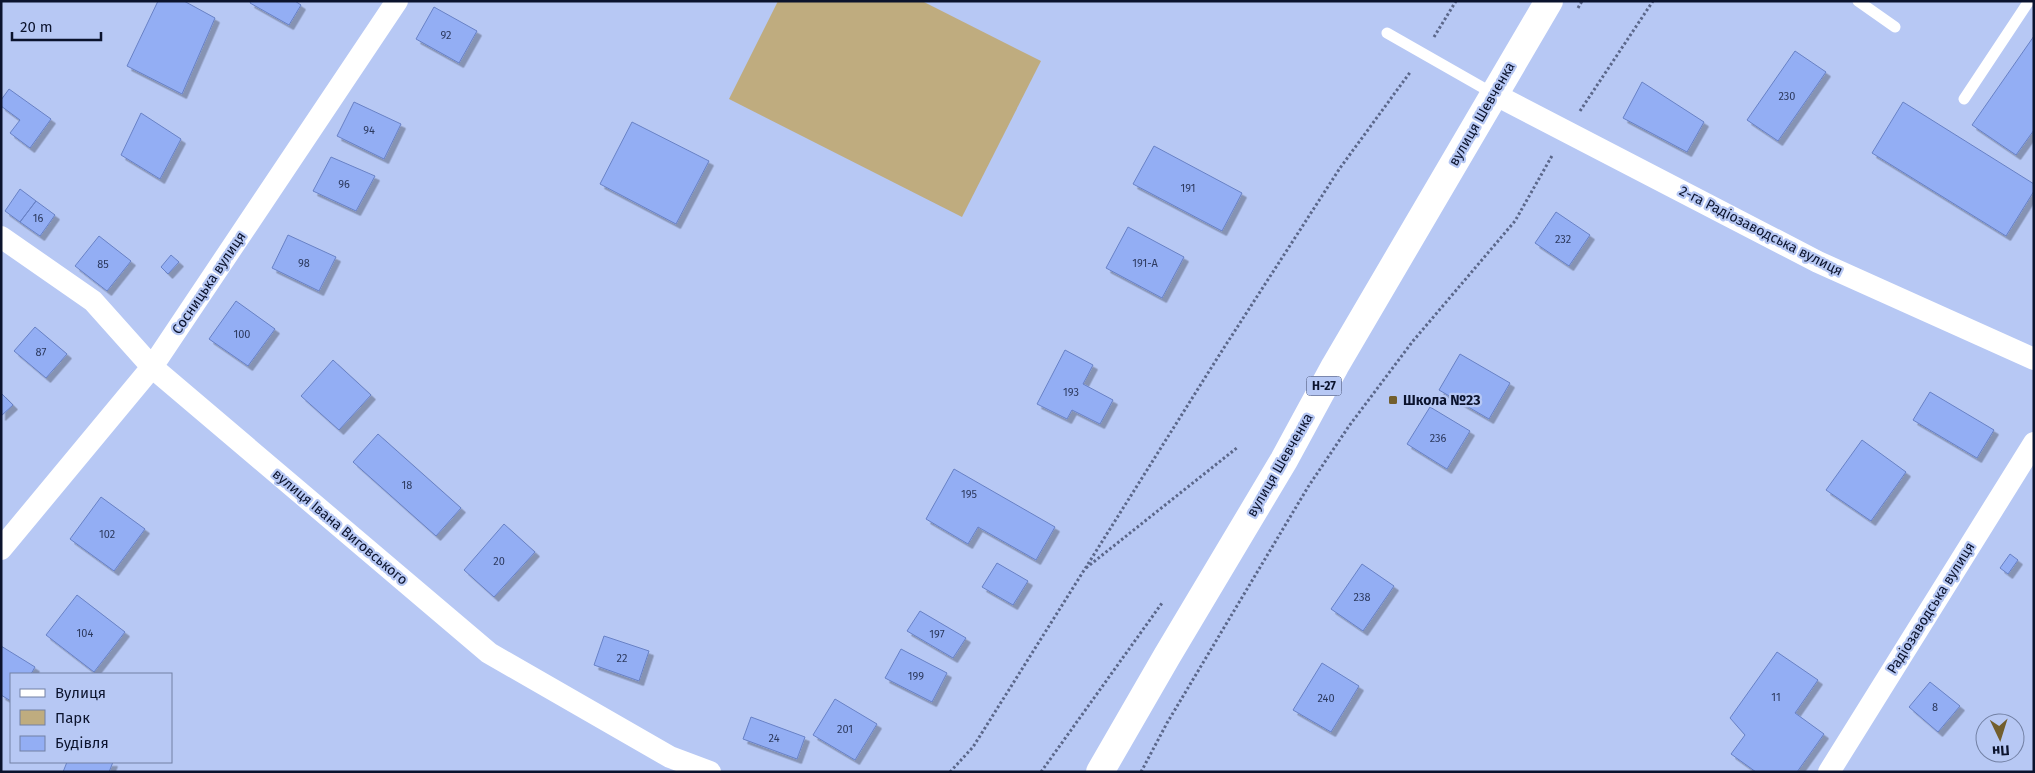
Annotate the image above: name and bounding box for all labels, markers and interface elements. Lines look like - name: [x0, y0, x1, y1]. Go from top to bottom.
- scale bar: [12, 10, 101, 42]
- text: 20 m: [20, 18, 53, 36]
- house number: 92: [441, 29, 451, 42]
- street label: вулиця Шевченка: [1445, 59, 1519, 169]
- house number: 230: [1778, 90, 1796, 103]
- house number: 94: [363, 124, 375, 137]
- house number: 96: [338, 178, 350, 191]
- house number: 191: [1180, 182, 1196, 195]
- street label: 2-га Радіозаводська вулиця: [1676, 182, 1846, 280]
- house number: 16: [33, 212, 43, 225]
- street label: Сосницька вулиця: [168, 229, 250, 337]
- house number: 232: [1555, 233, 1571, 246]
- house number: 98: [298, 257, 310, 270]
- house number: 191-А: [1132, 257, 1159, 270]
- house number: 85: [97, 258, 109, 271]
- house number: 100: [233, 328, 251, 341]
- house number: 87: [36, 346, 47, 359]
- road number: Н-27: [1306, 376, 1342, 396]
- house number: 193: [1063, 386, 1079, 399]
- place label: Школа №23: [1403, 392, 1481, 409]
- marker: Школа №23: [1387, 394, 1399, 406]
- street label: вулиця Шевченка: [1243, 410, 1317, 520]
- house number: 236: [1430, 432, 1447, 445]
- street label: вулиця Івана Виговського: [269, 465, 411, 589]
- house number: 18: [402, 479, 412, 492]
- house number: 195: [961, 488, 978, 501]
- house number: 102: [99, 528, 115, 541]
- street label: Радіозаводська вулиця: [1884, 539, 1978, 677]
- house number: 20: [493, 555, 505, 568]
- house number: 238: [1354, 591, 1370, 604]
- house number: 104: [77, 627, 94, 640]
- house number: 197: [929, 628, 945, 641]
- house number: 22: [617, 652, 627, 665]
- house number: 199: [908, 670, 924, 683]
- legend: [10, 673, 172, 763]
- text: Вулиця: [55, 684, 106, 702]
- house number: 11: [1771, 691, 1781, 704]
- house number: 240: [1317, 692, 1335, 705]
- house number: 8: [1932, 701, 1938, 714]
- text: Парк: [55, 709, 90, 727]
- north arrow: [1975, 713, 2025, 763]
- house number: 201: [837, 723, 853, 736]
- house number: 24: [769, 732, 780, 745]
- text: Будівля: [55, 734, 109, 752]
- text: Пн: [1992, 741, 2010, 760]

